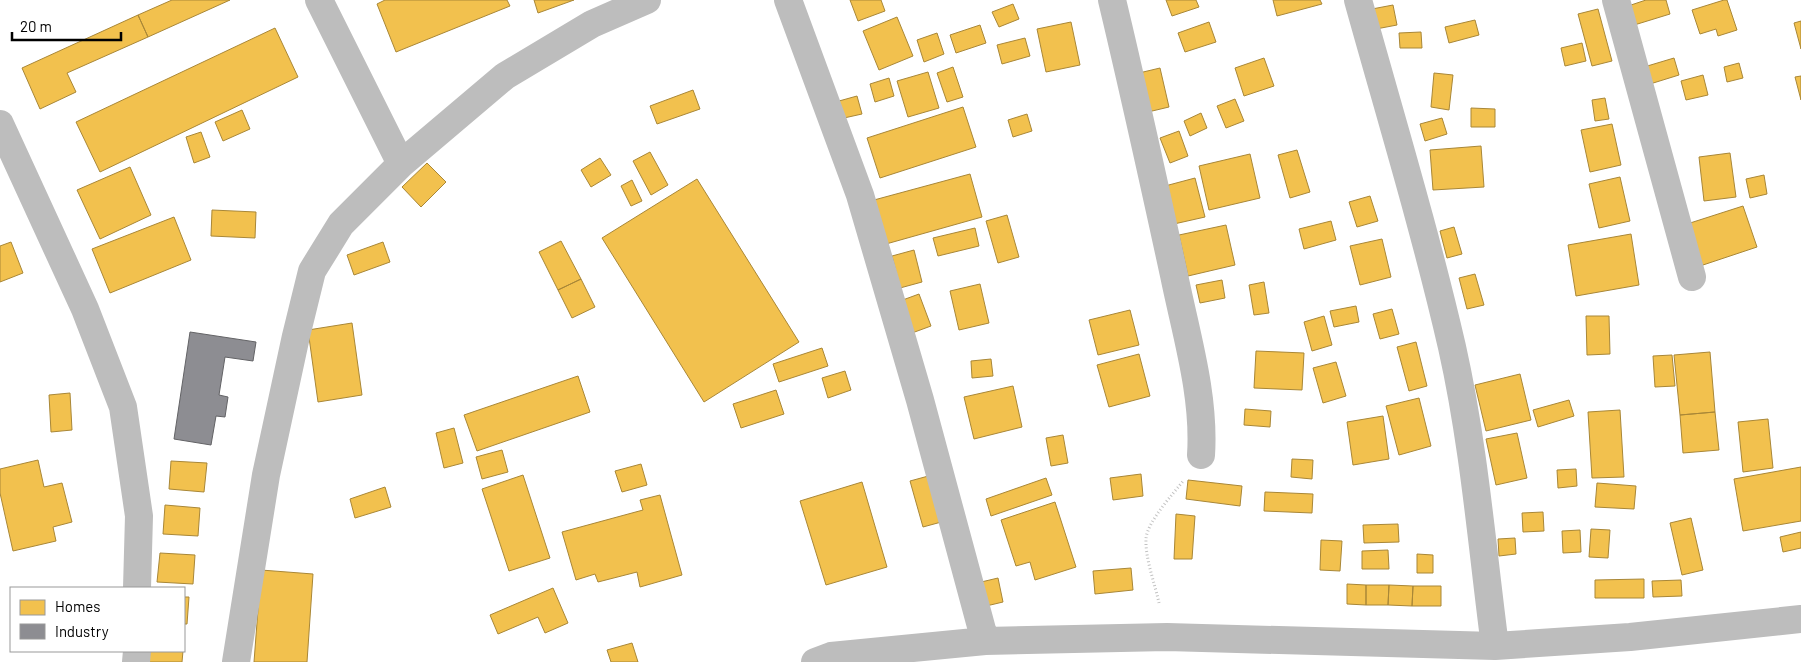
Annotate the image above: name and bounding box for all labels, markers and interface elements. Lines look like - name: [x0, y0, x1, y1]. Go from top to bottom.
- scale bar: [12, 10, 121, 42]
- text: 20 m: [20, 17, 52, 35]
- legend: [10, 587, 185, 652]
- text: Homes: [55, 597, 100, 615]
- text: Industry: [55, 622, 109, 640]

